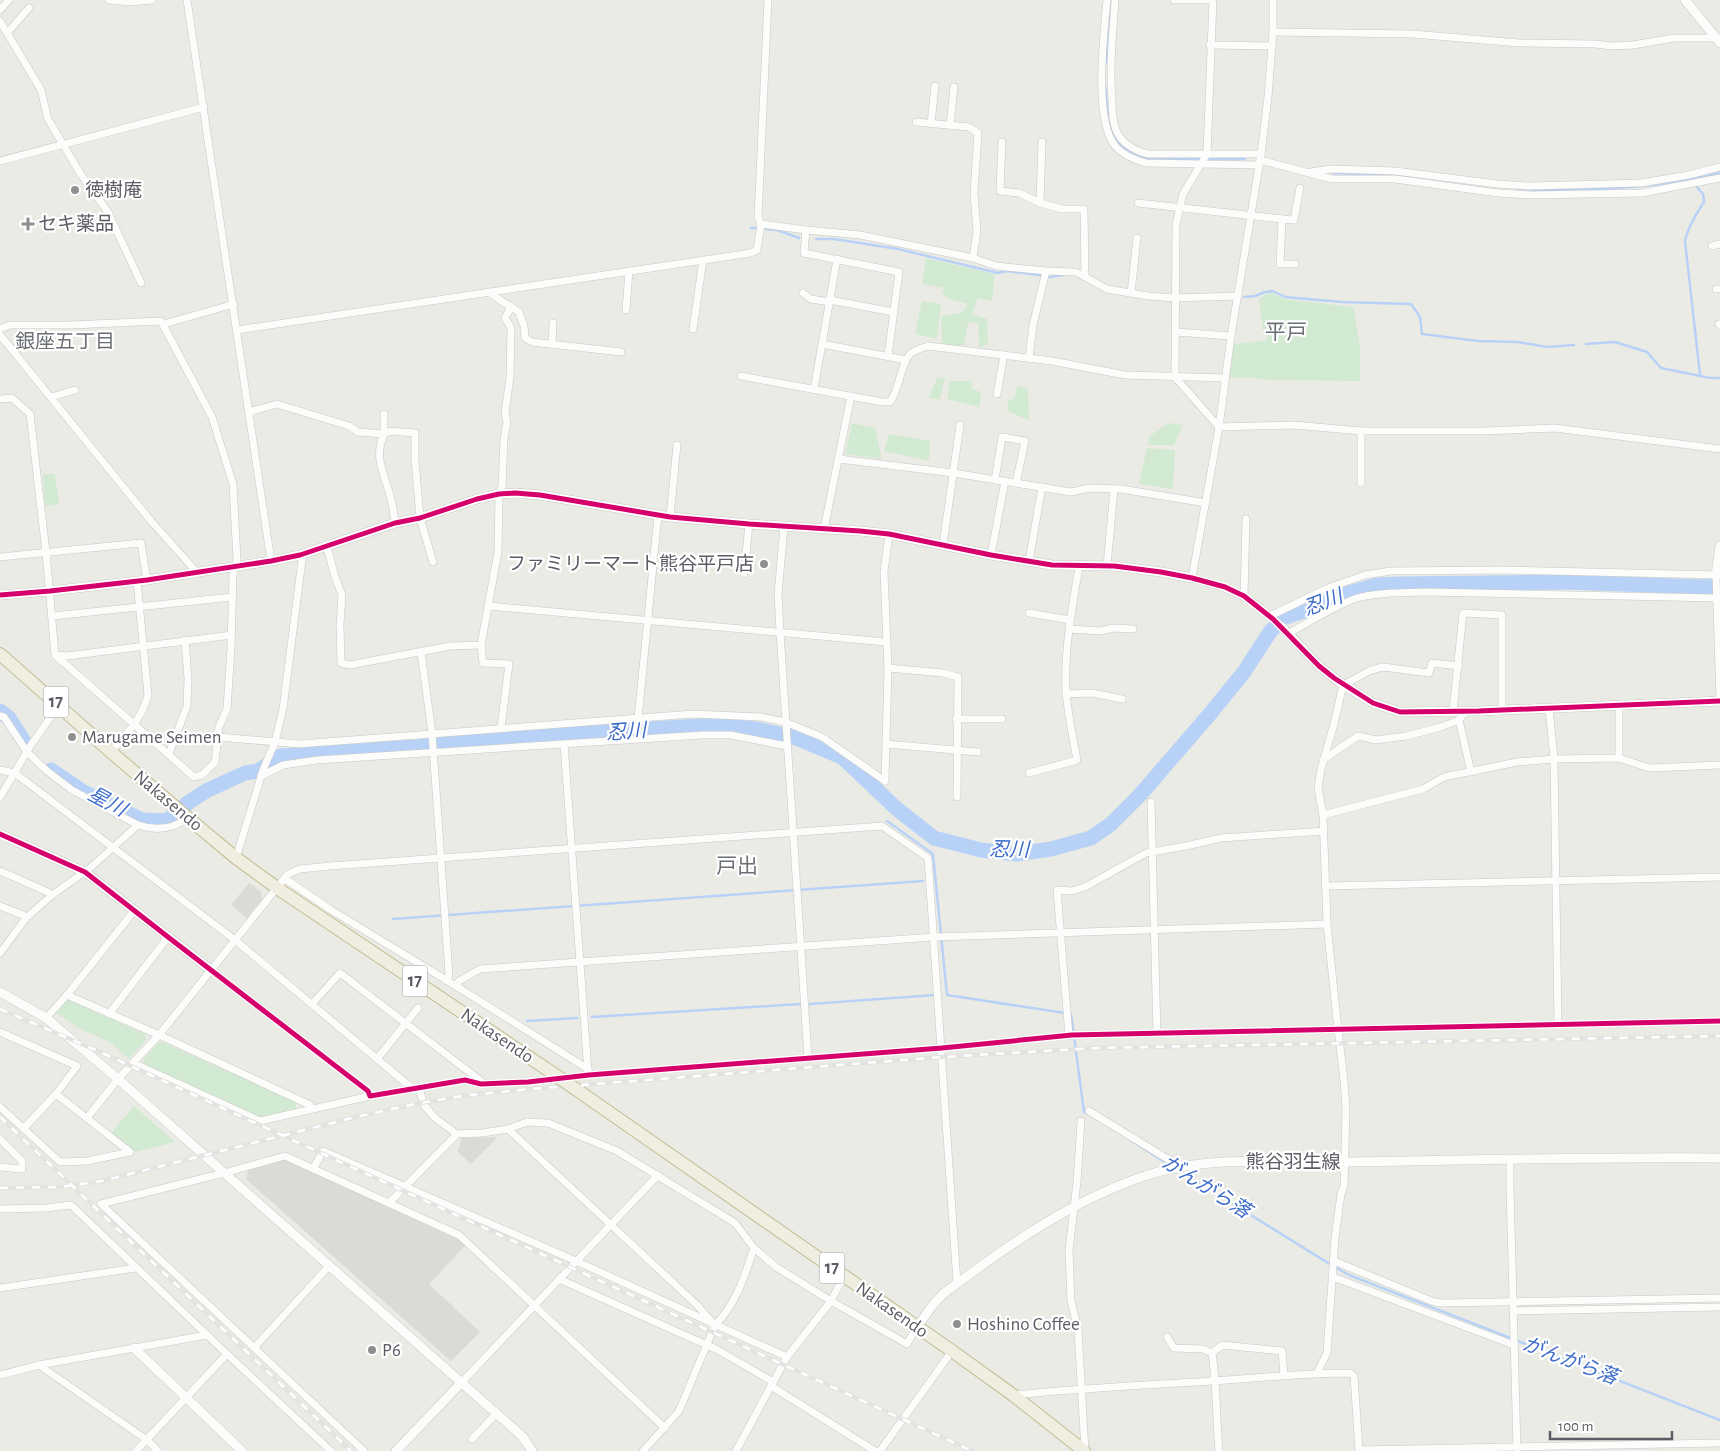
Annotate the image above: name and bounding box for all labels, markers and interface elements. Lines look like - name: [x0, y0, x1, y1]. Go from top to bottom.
- place label: 徳樹庵: [85, 180, 142, 200]
- marker: 徳樹庵: [69, 184, 81, 196]
- place label: セキ薬品: [38, 213, 114, 234]
- marker: セキ薬品: [22, 218, 34, 230]
- district label: 平戸: [1265, 322, 1307, 343]
- district label: 銀座五丁目: [15, 330, 115, 352]
- place label: ファミリーマート熊谷平戸店: [507, 553, 754, 574]
- marker: ファミリーマート熊谷平戸店: [758, 558, 770, 570]
- water label: 忍川: [1301, 586, 1347, 620]
- road number: 17: [44, 686, 68, 718]
- water label: 忍川: [605, 720, 649, 743]
- place label: Marugame Seimen: [82, 728, 222, 747]
- marker: Marugame Seimen: [66, 731, 78, 743]
- street label: Nakasendo: [130, 767, 206, 835]
- water label: 星川: [85, 784, 131, 821]
- water label: 忍川: [989, 840, 1031, 860]
- district label: 戸出: [716, 855, 758, 877]
- road number: 17: [402, 966, 428, 996]
- street label: Nakasendo: [457, 1005, 537, 1067]
- water label: がんがら落: [1158, 1151, 1257, 1224]
- street label: 熊谷羽生線: [1245, 1152, 1341, 1172]
- road number: 17: [820, 1252, 844, 1284]
- street label: Nakasendo: [852, 1278, 932, 1342]
- place label: Hoshino Coffee: [967, 1315, 1080, 1334]
- marker: Hoshino Coffee: [951, 1318, 963, 1330]
- water label: がんがら落: [1520, 1333, 1623, 1389]
- place label: P6: [382, 1341, 401, 1360]
- marker: P6: [366, 1344, 378, 1356]
- scale bar: [1550, 1408, 1672, 1440]
- text: 100 m: [1558, 1419, 1593, 1434]

